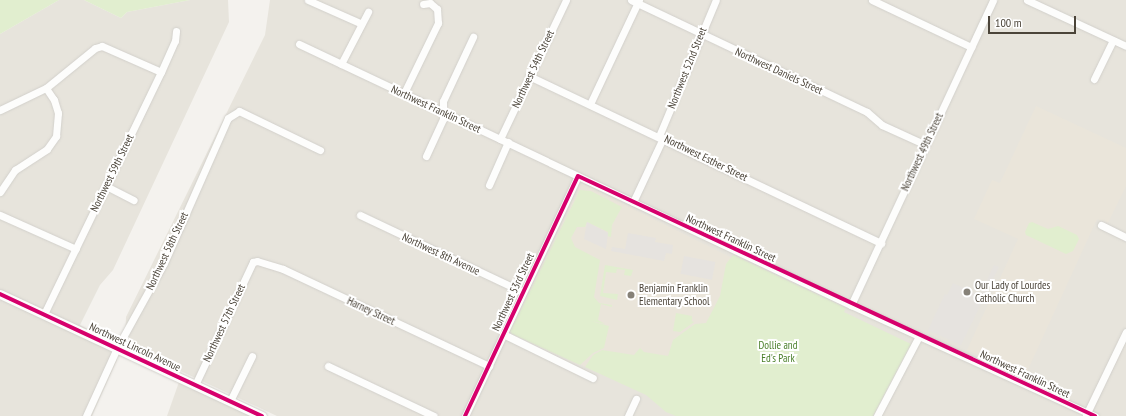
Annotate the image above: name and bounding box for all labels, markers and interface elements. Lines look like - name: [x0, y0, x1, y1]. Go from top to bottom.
- scale bar: [990, 8, 1078, 34]
- text: 100 m: [995, 15, 1022, 30]
- street label: Northwest 52nd Street: [665, 25, 709, 111]
- street label: Northwest 54th Street: [509, 28, 557, 110]
- street label: Northwest Daniels Street: [733, 45, 825, 97]
- street label: Northwest Franklin Street: [389, 82, 483, 136]
- street label: Northwest 49th Street: [898, 111, 946, 193]
- street label: Northwest 59th Street: [88, 132, 136, 214]
- street label: Northwest Esther Street: [662, 132, 750, 184]
- street label: Northwest 58th Street: [143, 210, 191, 292]
- street label: Northwest Franklin Street: [684, 211, 778, 265]
- street label: Northwest 8th Avenue: [400, 230, 482, 278]
- street label: Northwest 53rd Street: [489, 251, 537, 333]
- place label: Our Lady of Lourdes Catholic Church: [975, 279, 1051, 305]
- street label: Northwest 57th Street: [200, 282, 248, 364]
- place label: Benjamin Franklin Elementary School: [639, 282, 710, 308]
- marker: Our Lady of Lourdes Catholic Church: [962, 287, 972, 297]
- marker: Benjamin Franklin Elementary School: [626, 290, 636, 300]
- street label: Harney Street: [345, 294, 397, 328]
- street label: Northwest Lincoln Avenue: [87, 320, 183, 374]
- park label: Dollie and Ed's Park: [759, 339, 797, 365]
- street label: Northwest Franklin Street: [978, 347, 1072, 401]

